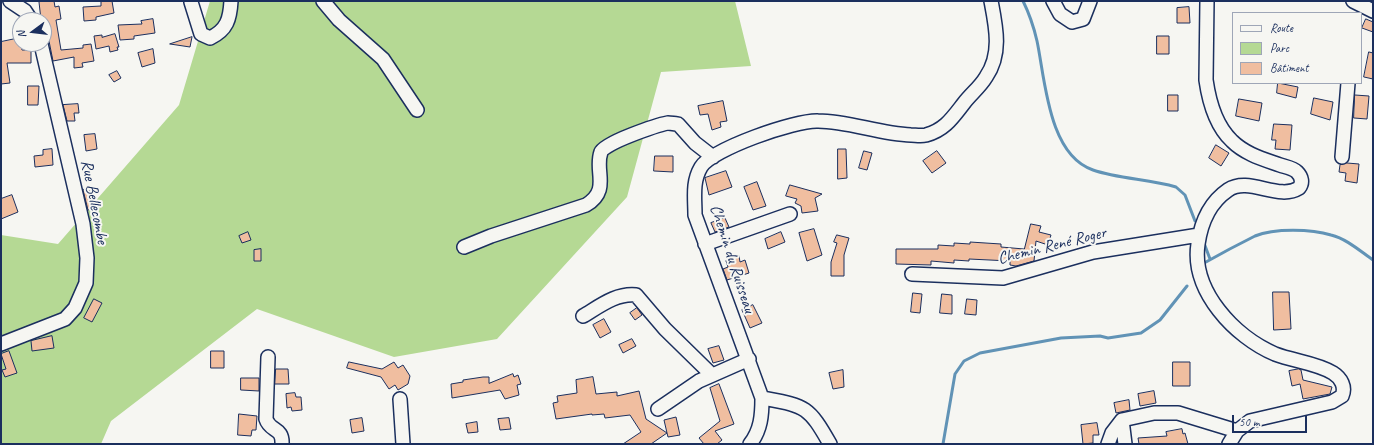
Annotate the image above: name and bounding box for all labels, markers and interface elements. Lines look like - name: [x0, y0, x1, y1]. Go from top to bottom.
- north arrow: [12, 12, 52, 52]
- legend: [1232, 12, 1362, 84]
- text: Route: [1270, 20, 1293, 36]
- text: N: [14, 30, 29, 40]
- text: Parc: [1270, 40, 1289, 56]
- text: Bâtiment: [1270, 60, 1308, 76]
- street label: Rue Bellecombe: [76, 158, 112, 246]
- street label: Chemin du Ruisseau: [705, 202, 759, 316]
- street label: Chemin René Roger: [996, 223, 1108, 269]
- scale bar: [1234, 407, 1309, 433]
- text: 50 m: [1239, 414, 1259, 430]

